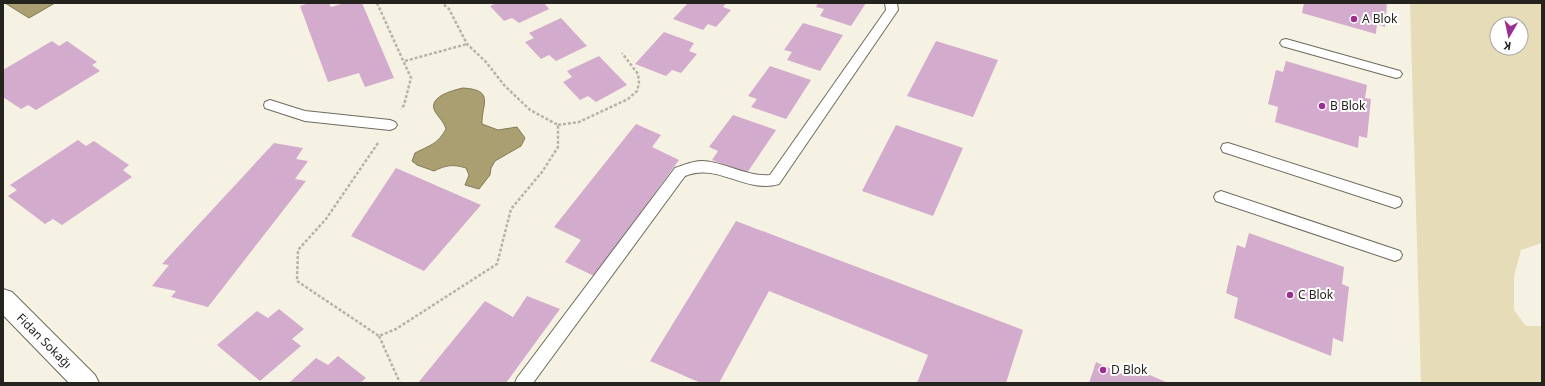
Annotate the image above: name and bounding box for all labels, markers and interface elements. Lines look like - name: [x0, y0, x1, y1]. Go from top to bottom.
- place label: A Blok: [1362, 10, 1398, 27]
- marker: A Blok: [1349, 14, 1359, 24]
- north arrow: [1489, 16, 1529, 56]
- text: K: [1502, 38, 1512, 54]
- place label: B Blok: [1330, 97, 1366, 114]
- marker: B Blok: [1317, 101, 1327, 111]
- place label: C Blok: [1298, 286, 1334, 303]
- marker: C Blok: [1285, 290, 1295, 300]
- street label: Fidan Sokağı: [13, 309, 76, 372]
- place label: D Blok: [1111, 361, 1148, 378]
- marker: D Blok: [1098, 365, 1108, 375]

